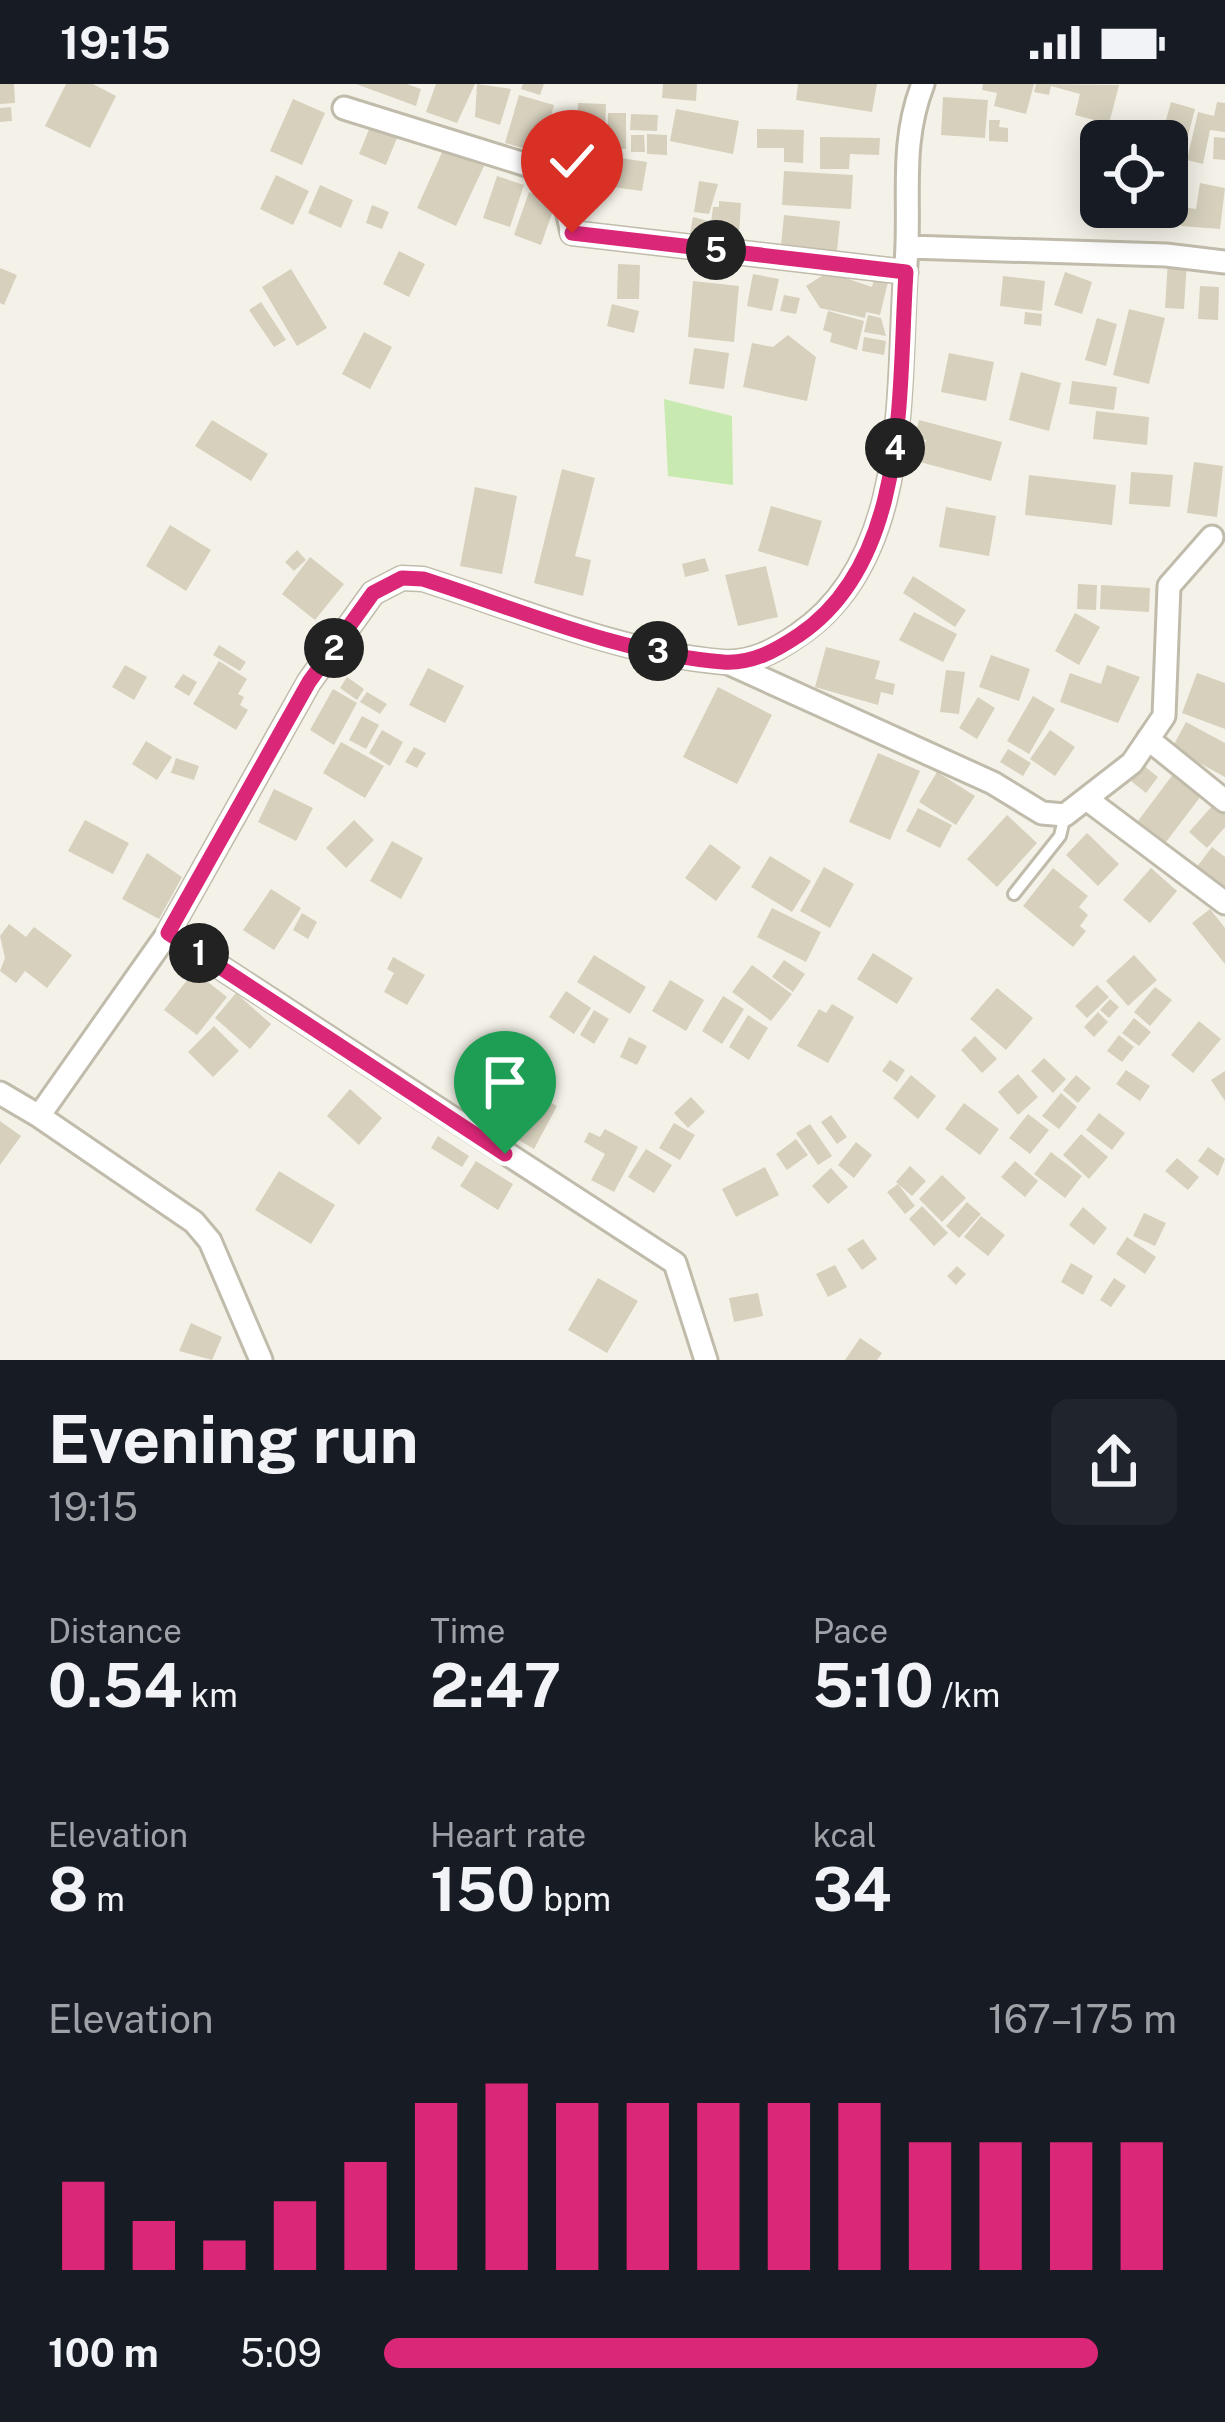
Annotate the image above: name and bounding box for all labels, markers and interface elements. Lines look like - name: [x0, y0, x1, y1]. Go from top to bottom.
- text: 19:15: [60, 16, 171, 69]
- pin: [521, 110, 623, 233]
- map controls: [1080, 120, 1188, 228]
- button: locate: [1080, 120, 1188, 228]
- icon: check: [539, 128, 605, 194]
- pin: 5: [686, 220, 746, 280]
- text: 5: [705, 231, 727, 269]
- pin: 4: [865, 418, 925, 478]
- text: 4: [884, 429, 906, 467]
- pin: 2: [304, 618, 364, 678]
- pin: 3: [628, 621, 688, 681]
- text: 2: [324, 629, 344, 667]
- text: 3: [647, 632, 669, 670]
- pin: 1: [169, 923, 229, 983]
- text: 1: [192, 934, 206, 972]
- pin: [454, 1031, 556, 1154]
- icon: arrive: [472, 1049, 538, 1115]
- button: share: [1051, 1399, 1177, 1525]
- text: Evening run: [48, 1400, 419, 1478]
- text: 19:15: [48, 1484, 138, 1530]
- text: Distance: [48, 1612, 182, 1650]
- text: Time: [430, 1612, 506, 1650]
- text: Pace: [813, 1612, 888, 1650]
- text: 0.54: [48, 1650, 183, 1721]
- text: 2:47: [430, 1650, 561, 1721]
- text: 5:10: [813, 1650, 934, 1721]
- text: km: [183, 1676, 238, 1714]
- text: /km: [934, 1676, 1000, 1714]
- text: Elevation: [48, 1816, 188, 1854]
- text: Heart rate: [430, 1816, 586, 1854]
- text: kcal: [813, 1816, 876, 1854]
- text: 8: [48, 1854, 88, 1925]
- text: 150: [430, 1854, 535, 1925]
- text: 34: [813, 1854, 892, 1925]
- text: m: [88, 1880, 125, 1918]
- text: bpm: [535, 1880, 611, 1918]
- text: Elevation: [48, 1996, 214, 2042]
- text: 167–175 m: [988, 1996, 1177, 2042]
- text: 100 m: [48, 2330, 159, 2376]
- text: 5:09: [240, 2330, 322, 2376]

